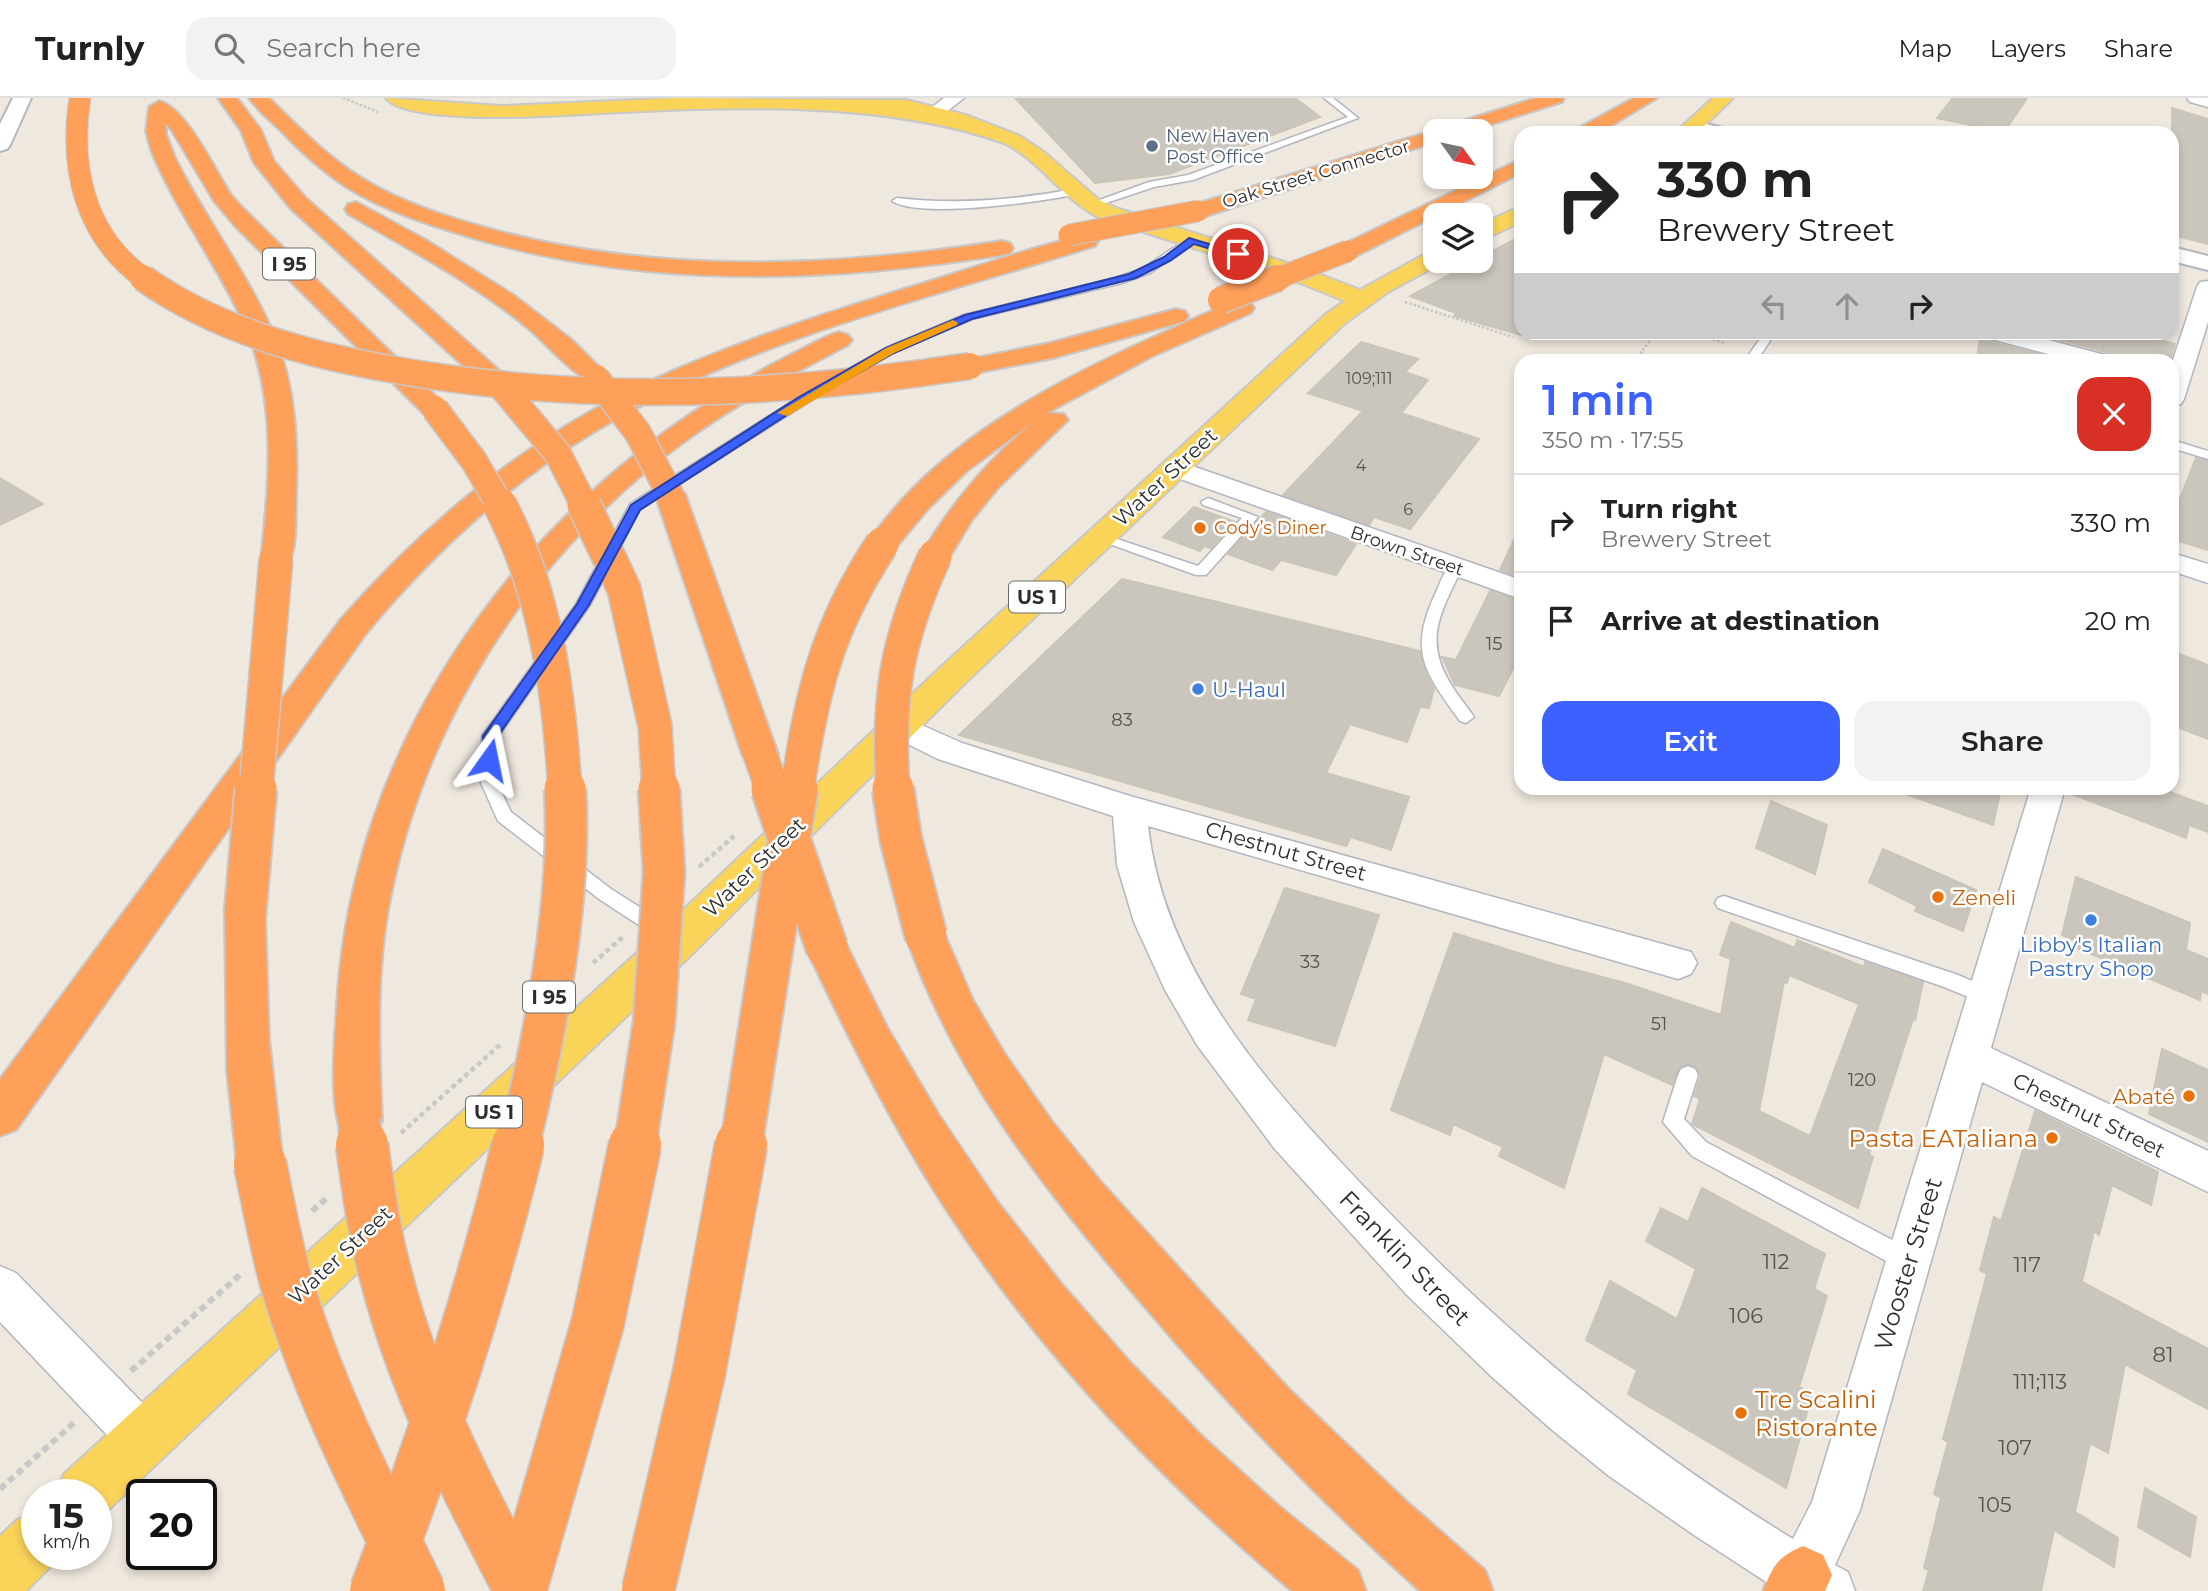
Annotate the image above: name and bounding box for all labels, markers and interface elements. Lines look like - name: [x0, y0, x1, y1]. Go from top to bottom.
- search box: [186, 17, 676, 80]
- text: Turnly: [35, 28, 144, 68]
- icon: search: [210, 29, 248, 67]
- text: Search here: [266, 32, 421, 64]
- text: Map: [1898, 34, 1952, 63]
- text: Layers: [1990, 34, 2066, 63]
- text: Share: [2104, 34, 2173, 63]
- north arrow: [1423, 119, 1493, 189]
- map controls: [1423, 119, 1493, 273]
- place label: New Haven Post Office: [1166, 125, 1269, 168]
- street label: Oak Street Connector: [1220, 135, 1412, 213]
- marker: New Haven Post Office: [1144, 138, 1160, 154]
- text: 330 m: [1657, 150, 1813, 209]
- icon: right: [1542, 154, 1633, 245]
- button: layers: [1423, 203, 1493, 273]
- text: Brewery Street: [1657, 210, 1895, 249]
- pin: [1208, 224, 1268, 284]
- icon: arrive: [1219, 235, 1257, 273]
- road number: I 95: [263, 248, 315, 280]
- icon: left: [1755, 287, 1793, 325]
- icon: ahead: [1828, 287, 1866, 325]
- icon: right: [1901, 287, 1939, 325]
- house number: 109;111: [1346, 369, 1392, 388]
- text: 1 min: [1542, 374, 1655, 426]
- button: close: [2077, 377, 2151, 451]
- street label: Water Street: [1108, 423, 1222, 531]
- text: 350 m · 17:55: [1542, 426, 1683, 454]
- house number: 4: [1356, 456, 1367, 475]
- text: Turn right: [1601, 493, 1737, 525]
- house number: 6: [1403, 500, 1413, 519]
- icon: right: [1542, 504, 1580, 542]
- text: 330 m: [2070, 507, 2151, 539]
- place label: Cody’s Diner: [1214, 517, 1327, 539]
- marker: Cody’s Diner: [1192, 520, 1208, 536]
- street label: Brown Street: [1347, 521, 1467, 581]
- text: Brewery Street: [1601, 525, 1772, 553]
- road number: US 1: [1009, 582, 1065, 612]
- icon: arrive: [1542, 602, 1580, 640]
- text: Arrive at destination: [1601, 605, 1880, 637]
- text: 20 m: [2085, 605, 2151, 637]
- house number: 15: [1486, 633, 1502, 655]
- place label: U-Haul: [1212, 677, 1286, 702]
- marker: U-Haul: [1190, 681, 1206, 697]
- button: Exit: [1542, 701, 1840, 781]
- button: Share: [1854, 701, 2151, 781]
- house number: 83: [1111, 709, 1133, 731]
- position arrow: [452, 723, 526, 797]
- street label: Water Street: [698, 812, 810, 922]
- street label: Chestnut Street: [1203, 816, 1369, 886]
- place label: Zeneli: [1952, 885, 2016, 910]
- marker: Zeneli: [1930, 889, 1946, 905]
- marker: Libby's Italian Pastry Shop: [2083, 912, 2099, 928]
- place label: Libby's Italian Pastry Shop: [2020, 932, 2162, 981]
- house number: 33: [1300, 951, 1320, 973]
- road number: I 95: [523, 982, 575, 1012]
- house number: 51: [1651, 1013, 1667, 1035]
- street label: Chestnut Street: [2009, 1067, 2169, 1163]
- house number: 120: [1848, 1069, 1876, 1091]
- place label: Abaté: [2113, 1084, 2175, 1109]
- marker: Abaté: [2181, 1088, 2197, 1104]
- road number: US 1: [466, 1096, 522, 1128]
- place label: Pasta EATaliana: [1848, 1124, 2038, 1153]
- marker: Pasta EATaliana: [2044, 1130, 2060, 1146]
- street label: Wooster Street: [1868, 1174, 1948, 1354]
- street label: Franklin Street: [1333, 1185, 1477, 1332]
- street label: Water Street: [283, 1201, 397, 1309]
- house number: 112: [1762, 1249, 1790, 1274]
- house number: 117: [2013, 1252, 2041, 1277]
- house number: 106: [1729, 1303, 1763, 1328]
- house number: 81: [2153, 1342, 2173, 1367]
- house number: 111;113: [2013, 1369, 2067, 1394]
- place label: Tre Scalini Ristorante: [1755, 1385, 1878, 1442]
- marker: Tre Scalini Ristorante: [1733, 1405, 1749, 1421]
- house number: 107: [1998, 1435, 2032, 1460]
- speed limit sign: 20: [126, 1479, 217, 1570]
- house number: 105: [1978, 1492, 2012, 1517]
- text: 15: [49, 1494, 84, 1537]
- text: km/h: [42, 1531, 91, 1553]

